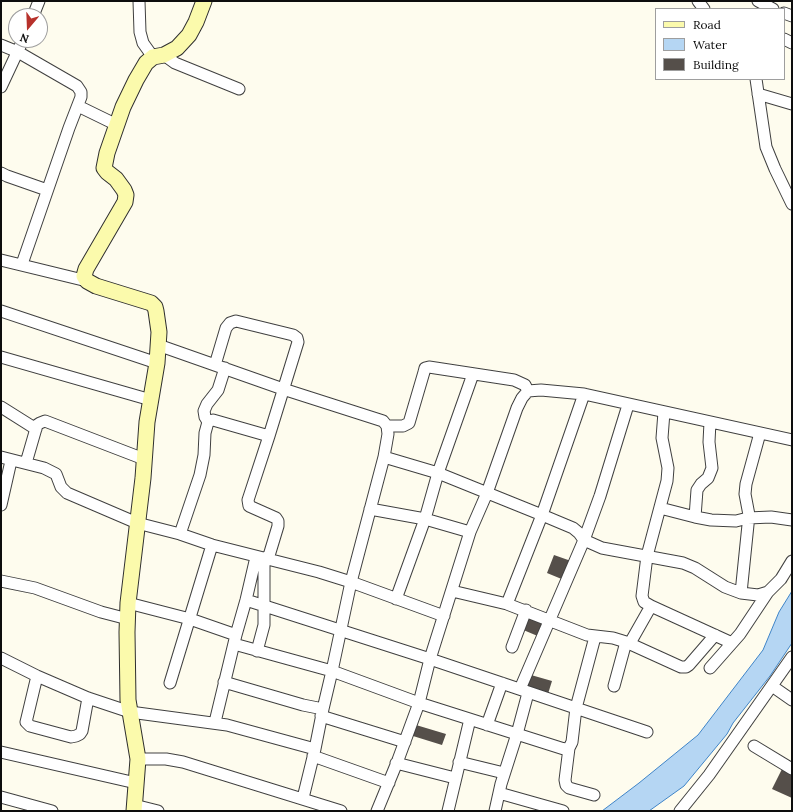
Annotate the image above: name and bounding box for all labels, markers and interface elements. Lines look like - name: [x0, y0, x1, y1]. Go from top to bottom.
- north arrow: [8, 8, 48, 48]
- legend: [655, 8, 785, 80]
- text: Road: [693, 17, 721, 32]
- text: N: [18, 30, 31, 46]
- text: Water: [693, 37, 727, 52]
- text: Building: [693, 57, 739, 72]

